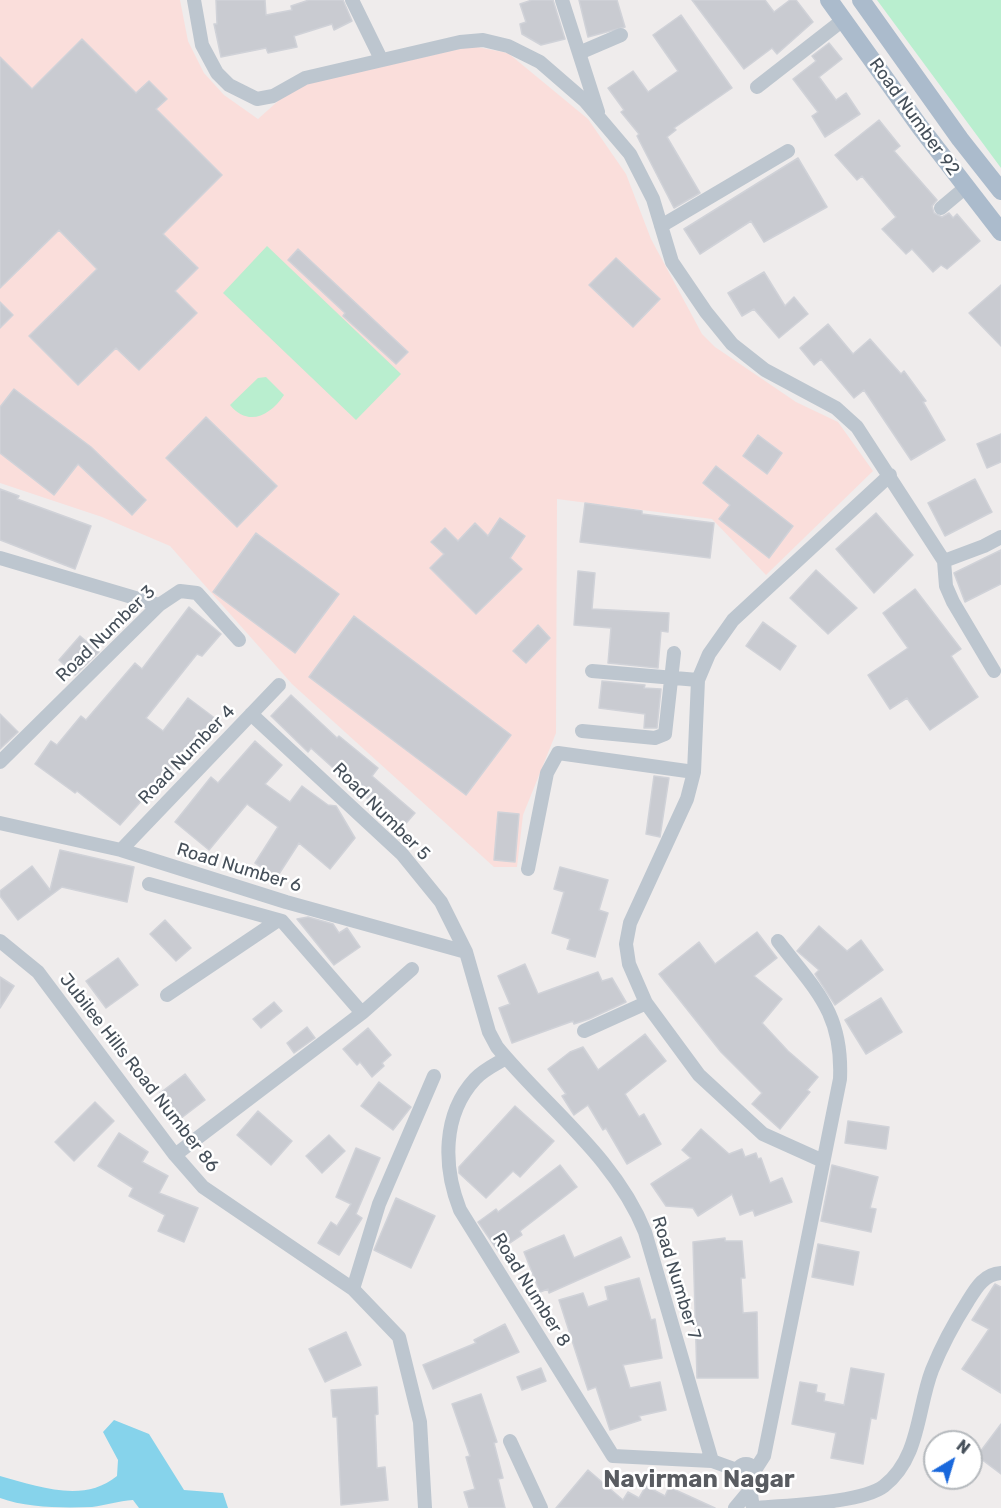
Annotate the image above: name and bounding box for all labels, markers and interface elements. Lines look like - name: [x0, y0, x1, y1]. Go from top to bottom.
- street label: Road Number 92: [864, 54, 964, 180]
- street label: Road Number 3: [52, 581, 160, 687]
- street label: Road Number 4: [134, 701, 240, 809]
- street label: Road Number 5: [328, 759, 434, 865]
- street label: Road Number 6: [174, 839, 304, 897]
- street label: Jubilee Hills Road Number 86: [55, 969, 223, 1177]
- street label: Road Number 7: [647, 1214, 705, 1342]
- street label: Road Number 8: [487, 1229, 575, 1351]
- north arrow: [923, 1430, 983, 1490]
- text: N: [953, 1436, 974, 1458]
- district label: Navirman Nagar: [603, 1466, 795, 1494]

